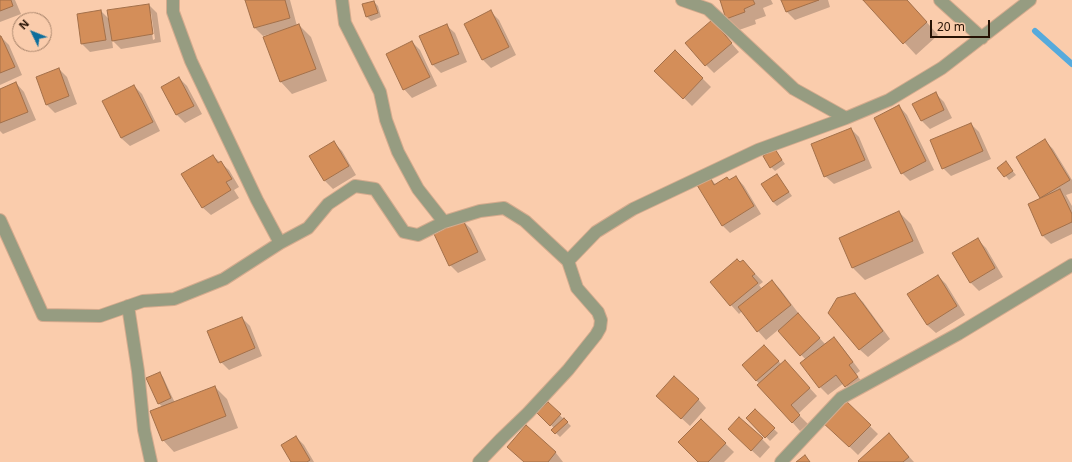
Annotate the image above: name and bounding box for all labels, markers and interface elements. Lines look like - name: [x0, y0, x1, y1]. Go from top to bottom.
- north arrow: [12, 12, 52, 52]
- scale bar: [932, 12, 992, 38]
- text: N: [15, 16, 32, 33]
- text: 20 m: [937, 18, 965, 35]

